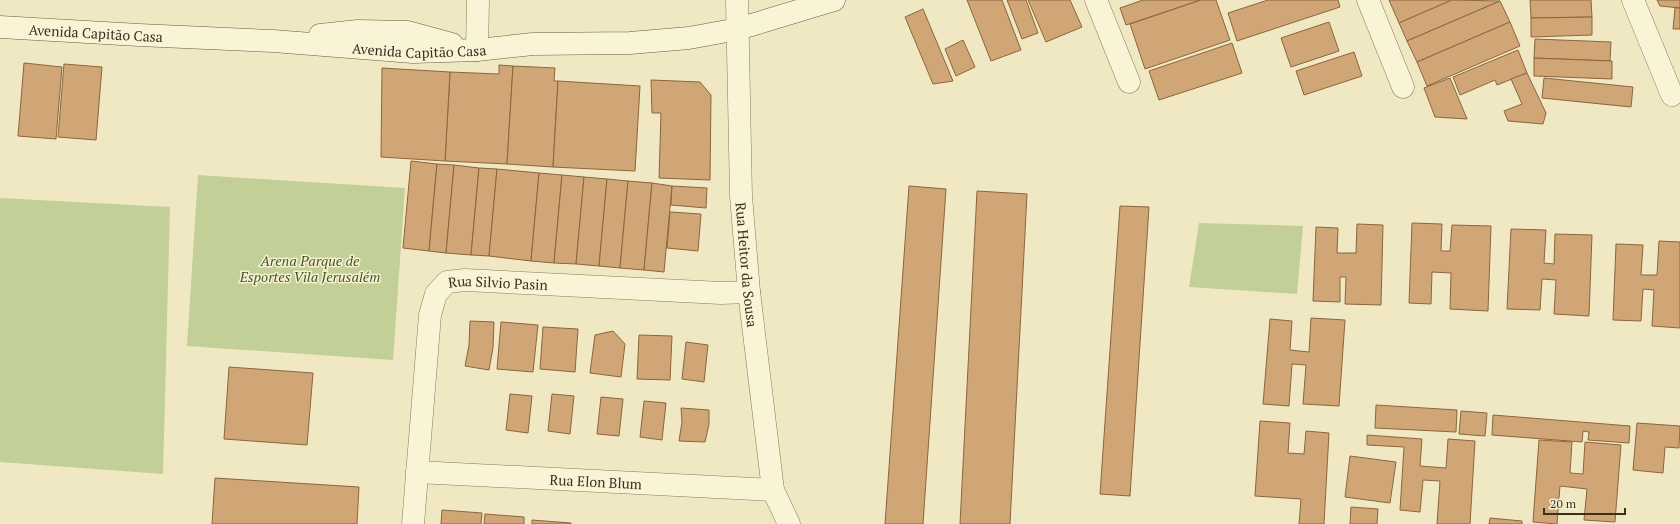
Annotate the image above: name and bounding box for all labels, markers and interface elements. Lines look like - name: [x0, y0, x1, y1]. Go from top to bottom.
- street label: Avenida Capitão Casa: [28, 19, 163, 46]
- street label: Avenida Capitão Casa: [352, 38, 487, 62]
- street label: Rua Heitor da Sousa: [732, 201, 763, 328]
- park label: Arena Parque de Esportes Vila Jerusalém: [239, 251, 380, 286]
- street label: Rua Silvio Pasin: [447, 271, 549, 294]
- street label: Rua Elon Blum: [549, 469, 642, 493]
- scale bar: [1544, 490, 1625, 516]
- text: 20 m: [1550, 496, 1577, 511]

